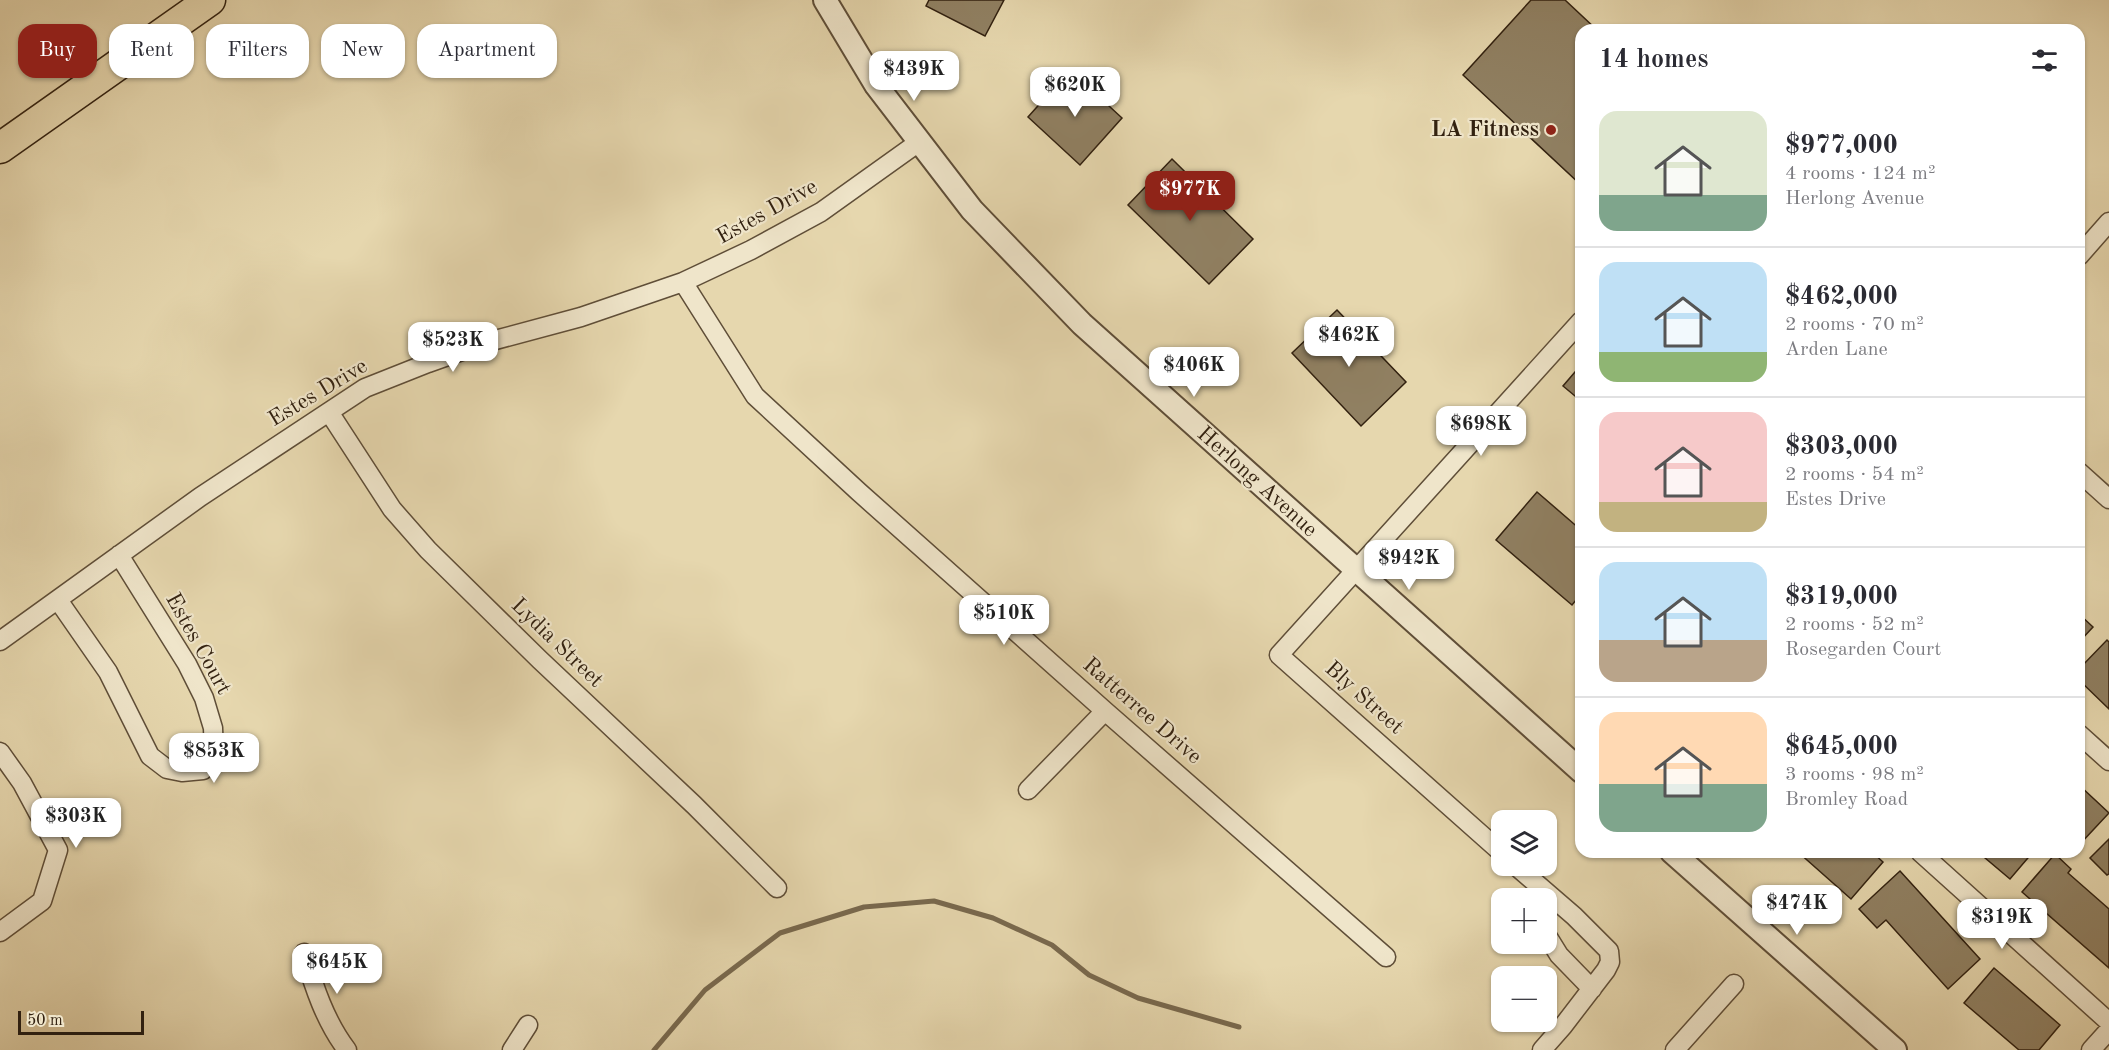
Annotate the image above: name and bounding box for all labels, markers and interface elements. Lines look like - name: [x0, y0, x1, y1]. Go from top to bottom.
- chip: Buy: [18, 24, 97, 78]
- chip: Rent: [109, 24, 194, 78]
- chip: Filters: [206, 24, 309, 78]
- chip: New: [321, 24, 405, 78]
- chip: Apartment: [417, 24, 557, 78]
- icon: filters: [2028, 44, 2061, 77]
- text: 14 homes: [1599, 47, 1708, 73]
- pin: $439K: [872, 51, 956, 102]
- text: $439K: [883, 60, 945, 80]
- pin: $620K: [1033, 67, 1117, 118]
- text: $620K: [1044, 76, 1106, 96]
- place label: LA Fitness: [1431, 119, 1539, 141]
- marker: LA Fitness: [1544, 123, 1558, 137]
- text: $977,000: [1785, 133, 1898, 159]
- icon: home: [1647, 135, 1719, 207]
- text: 4 rooms · 124 m²: [1785, 164, 1935, 184]
- pin: $977K: [1148, 171, 1232, 222]
- street label: Estes Drive: [713, 175, 821, 249]
- text: $977K: [1159, 180, 1221, 200]
- text: Herlong Avenue: [1785, 189, 1924, 209]
- text: $462,000: [1785, 284, 1898, 310]
- icon: home: [1647, 286, 1719, 358]
- text: 2 rooms · 70 m²: [1785, 315, 1924, 335]
- pin: $462K: [1307, 317, 1391, 368]
- pin: $523K: [411, 322, 495, 373]
- text: $462K: [1318, 326, 1380, 346]
- text: $523K: [422, 331, 484, 351]
- text: Arden Lane: [1785, 340, 1888, 360]
- pin: $406K: [1152, 347, 1236, 398]
- street label: Estes Drive: [265, 355, 371, 431]
- text: $406K: [1163, 356, 1225, 376]
- pin: $698K: [1439, 406, 1523, 457]
- text: $698K: [1450, 415, 1512, 435]
- street label: Herlong Avenue: [1193, 423, 1321, 541]
- text: $303,000: [1785, 434, 1898, 460]
- icon: home: [1647, 436, 1719, 508]
- text: 2 rooms · 54 m²: [1785, 465, 1924, 485]
- text: Estes Drive: [1785, 490, 1886, 510]
- pin: $942K: [1367, 540, 1451, 591]
- text: $942K: [1378, 549, 1440, 569]
- text: $319,000: [1785, 584, 1898, 610]
- icon: home: [1647, 586, 1719, 658]
- street label: Estes Court: [161, 590, 235, 698]
- street label: Lydia Street: [507, 594, 607, 692]
- pin: $510K: [962, 595, 1046, 646]
- text: $510K: [973, 604, 1035, 624]
- text: 2 rooms · 52 m²: [1785, 615, 1924, 635]
- text: Rosegarden Court: [1785, 640, 1941, 660]
- street label: Ratterree Drive: [1078, 654, 1206, 768]
- street label: Bly Street: [1321, 657, 1407, 739]
- pin: $853K: [172, 733, 256, 784]
- text: $645,000: [1785, 734, 1898, 760]
- icon: home: [1647, 736, 1719, 808]
- text: $853K: [183, 742, 245, 762]
- text: 3 rooms · 98 m²: [1785, 765, 1924, 785]
- text: Bromley Road: [1785, 790, 1908, 810]
- pin: $303K: [34, 798, 118, 849]
- text: $303K: [45, 807, 107, 827]
- map controls: [1491, 810, 1557, 1032]
- button: layers: [1491, 810, 1557, 876]
- pin: $474K: [1755, 885, 1839, 936]
- button: +: [1491, 888, 1557, 954]
- text: $474K: [1766, 894, 1828, 914]
- pin: $319K: [1960, 899, 2044, 950]
- text: $319K: [1971, 908, 2033, 928]
- pin: $645K: [295, 944, 379, 995]
- text: $645K: [306, 953, 368, 973]
- button: −: [1491, 966, 1557, 1032]
- scale bar: [18, 1008, 144, 1036]
- text: 50 m: [27, 1013, 63, 1029]

